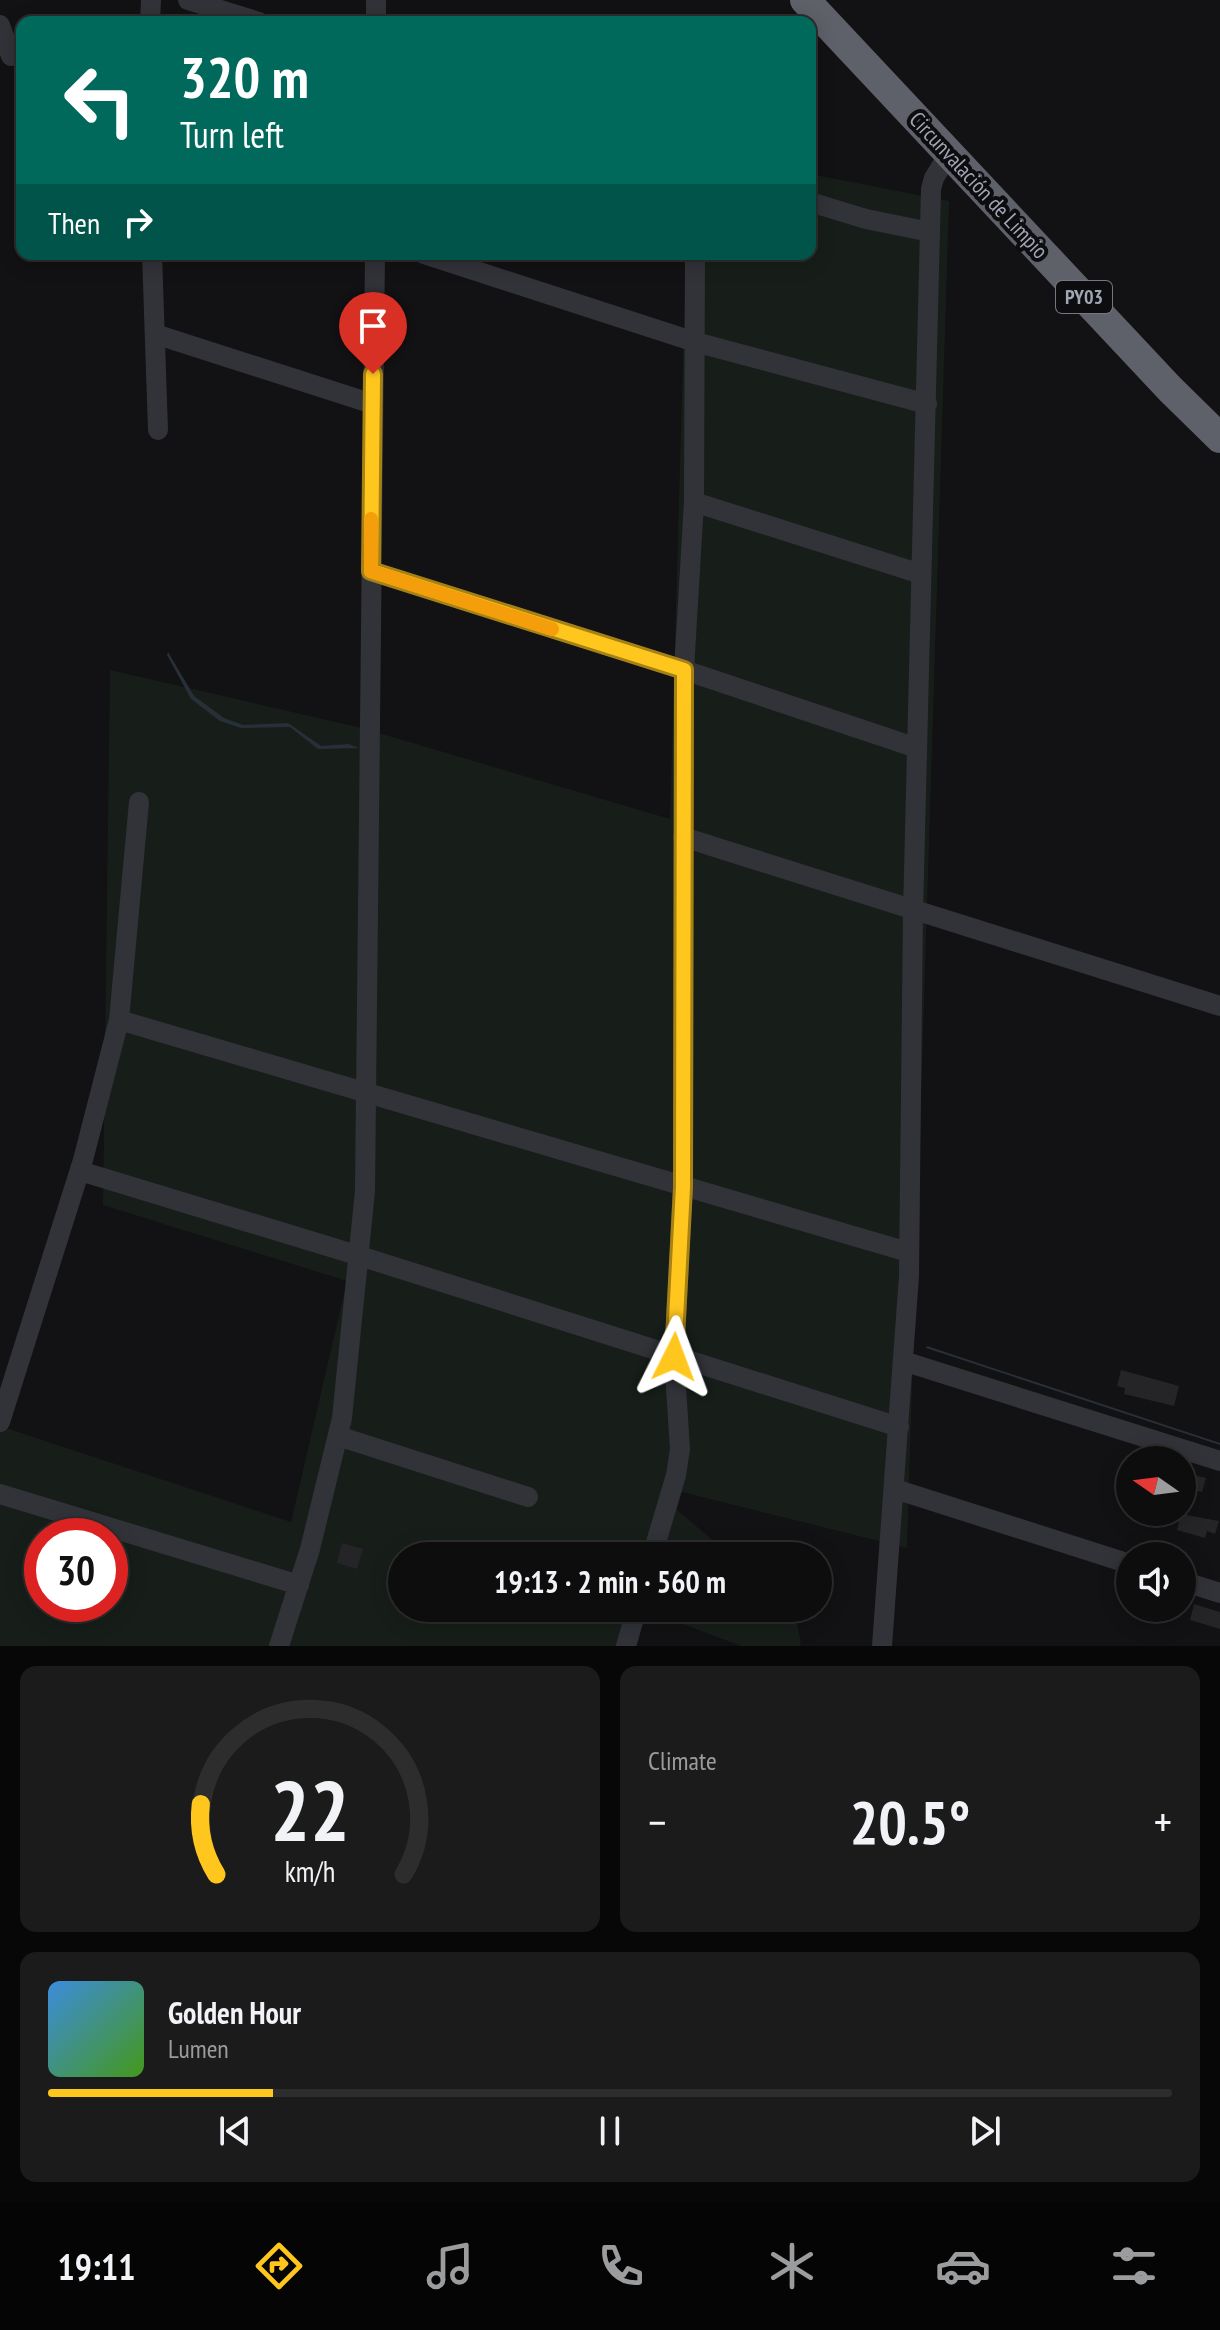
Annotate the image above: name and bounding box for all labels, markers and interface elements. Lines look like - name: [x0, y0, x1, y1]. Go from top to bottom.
- text: 320 m: [180, 41, 309, 113]
- icon: left: [48, 48, 152, 152]
- street label: Circunvalación de Limpio: [904, 106, 1054, 264]
- text: Turn left: [180, 111, 284, 158]
- icon: right: [116, 200, 160, 244]
- text: Then: [48, 203, 100, 242]
- road number: PY03: [1056, 281, 1112, 313]
- pin: [339, 292, 407, 374]
- icon: arrive: [351, 304, 395, 348]
- position arrow: [632, 1315, 716, 1399]
- north arrow: [1116, 1446, 1196, 1526]
- map controls: [1116, 1446, 1196, 1622]
- speed limit sign: 30: [24, 1518, 128, 1622]
- button: sound: [1116, 1542, 1196, 1622]
- text: 19:13 · 2 min · 560 m: [494, 1562, 726, 1601]
- text: Climate: [648, 1744, 717, 1777]
- text: 22: [270, 1756, 350, 1864]
- text: 20.5°: [850, 1783, 970, 1861]
- text: −: [648, 1793, 666, 1850]
- text: +: [1154, 1793, 1172, 1850]
- text: km/h: [285, 1853, 335, 1890]
- text: Golden Hour: [168, 1993, 301, 2032]
- text: Lumen: [168, 2032, 229, 2065]
- icon: previous: [213, 2109, 257, 2153]
- icon: pause: [588, 2109, 632, 2153]
- icon: next: [963, 2109, 1007, 2153]
- icon: directions: [251, 2238, 307, 2294]
- icon: music: [422, 2238, 478, 2294]
- icon: phone: [593, 2238, 649, 2294]
- icon: climate: [764, 2238, 820, 2294]
- icon: car: [935, 2238, 991, 2294]
- icon: filters: [1106, 2238, 1162, 2294]
- text: 19:11: [58, 2243, 135, 2290]

